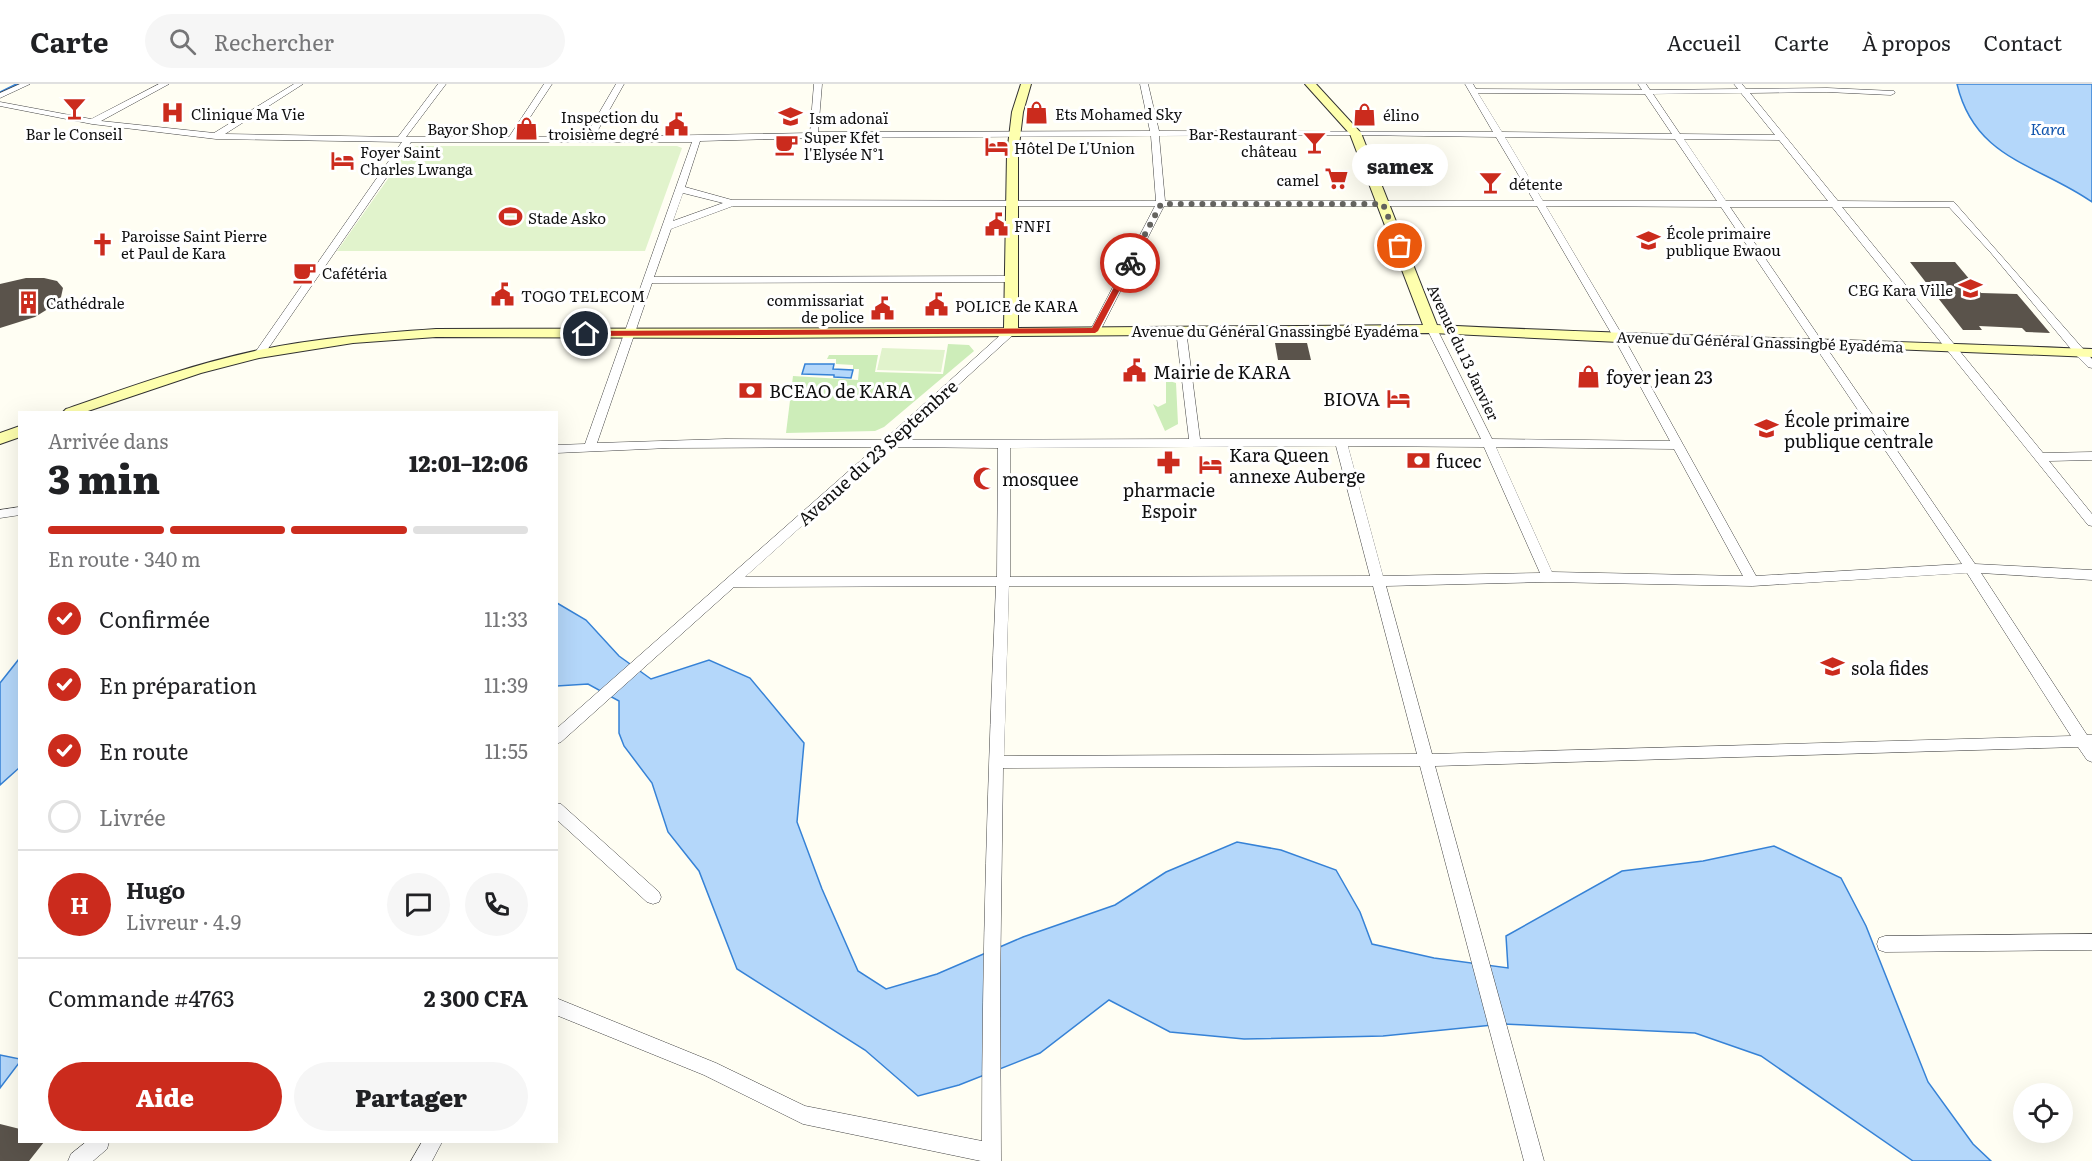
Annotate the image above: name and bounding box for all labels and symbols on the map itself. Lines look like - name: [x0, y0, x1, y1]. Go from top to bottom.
- bar icon: Bar le Conseil: [61, 96, 87, 122]
- hospital icon: Clinique Ma Vie: [160, 100, 186, 126]
- shop icon: Ets Mohamed Sky: [1024, 100, 1050, 126]
- shop icon: élino: [1352, 101, 1378, 127]
- place label: Clinique Ma Vie: [191, 102, 305, 125]
- place label: Ets Mohamed Sky: [1055, 102, 1182, 125]
- place label: élino: [1383, 103, 1419, 126]
- school or university icon: Ism adonaï: [778, 104, 804, 130]
- place label: Inspection du troisième degré: [548, 105, 659, 145]
- place label: Ism adonaï: [809, 106, 888, 129]
- public building icon: Inspection du troisième degré: [664, 112, 690, 138]
- shop icon: Bayor Shop: [513, 115, 539, 141]
- water label: Kara: [2030, 116, 2067, 140]
- place label: Bayor Shop: [427, 117, 508, 140]
- place label: Bar le Conseil: [25, 122, 123, 145]
- place label: Bar-Restaurant château: [1188, 122, 1297, 162]
- place label: Super Kfet l'Elysée N°1: [804, 125, 884, 165]
- bar icon: Bar-Restaurant château: [1302, 129, 1328, 155]
- cafe icon: Super Kfet l'Elysée N°1: [773, 132, 799, 158]
- hotel icon: Hôtel De L'Union: [983, 134, 1009, 160]
- place label: Hôtel De L'Union: [1014, 136, 1135, 159]
- place label: Foyer Saint Charles Lwanga: [360, 140, 474, 180]
- callout: samex: [1352, 144, 1448, 186]
- hotel icon: Foyer Saint Charles Lwanga: [329, 147, 355, 173]
- supermarket icon: camel: [1324, 166, 1350, 192]
- place label: camel: [1277, 168, 1319, 191]
- bar icon: détente: [1478, 170, 1504, 196]
- place label: détente: [1509, 172, 1563, 195]
- sports icon: Stade Asko: [497, 204, 523, 230]
- place label: Stade Asko: [528, 206, 606, 229]
- public building icon: FNFI: [983, 212, 1009, 238]
- place label: FNFI: [1014, 214, 1051, 237]
- pin: [1374, 220, 1425, 271]
- place label: École primaire publique Ewaou: [1666, 221, 1781, 261]
- place label: Paroisse Saint Pierre et Paul de Kara: [121, 224, 267, 264]
- school or university icon: École primaire publique Ewaou: [1635, 228, 1661, 254]
- church icon: Paroisse Saint Pierre et Paul de Kara: [90, 231, 116, 257]
- courier: [1100, 233, 1160, 293]
- cafe icon: Cafétéria: [291, 259, 317, 285]
- place label: Cafétéria: [322, 261, 388, 284]
- school or university icon: CEG Kara Ville: [1958, 276, 1984, 302]
- place label: CEG Kara Ville: [1848, 278, 1953, 301]
- street label: Avenue du 13 Janvier: [1422, 280, 1506, 424]
- public building icon: TOGO TELECOM: [490, 282, 516, 308]
- place label: TOGO TELECOM: [521, 284, 645, 307]
- place label: commissariat de police: [767, 288, 864, 328]
- building icon: Cathédrale: [15, 289, 41, 315]
- place label: Cathédrale: [46, 291, 125, 314]
- public building icon: POLICE de KARA: [924, 292, 950, 318]
- place label: POLICE de KARA: [955, 294, 1078, 317]
- public building icon: commissariat de police: [869, 295, 895, 321]
- pin: [560, 308, 611, 359]
- street label: Avenue du Général Gnassingbé Eyadéma: [1131, 319, 1420, 342]
- street label: Avenue du Général Gnassingbé Eyadéma: [1616, 324, 1905, 358]
- public building icon: Mairie de KARA: [1122, 358, 1148, 384]
- place label: Mairie de KARA: [1153, 358, 1291, 385]
- shop icon: foyer jean 23: [1575, 363, 1601, 389]
- place label: foyer jean 23: [1606, 363, 1713, 390]
- street label: Avenue du 23 Septembre: [791, 373, 963, 531]
- bank icon: BCEAO de KARA: [738, 377, 764, 403]
- place label: BCEAO de KARA: [769, 377, 912, 404]
- place label: BIOVA: [1323, 385, 1380, 412]
- hotel icon: BIOVA: [1385, 385, 1411, 411]
- place label: École primaire publique centrale: [1784, 406, 1933, 454]
- school or university icon: École primaire publique centrale: [1753, 416, 1779, 442]
- place label: Kara Queen annexe Auberge: [1229, 441, 1365, 489]
- bank icon: fucec: [1405, 447, 1431, 473]
- place label: fucec: [1436, 447, 1482, 474]
- pharmacy icon: pharmacie Espoir: [1156, 450, 1182, 476]
- hotel icon: Kara Queen annexe Auberge: [1198, 451, 1224, 477]
- mosque icon: mosquee: [971, 465, 997, 491]
- place label: mosquee: [1002, 465, 1078, 492]
- place label: pharmacie Espoir: [1123, 476, 1215, 524]
- school or university icon: sola fides: [1820, 654, 1846, 680]
- place label: sola fides: [1851, 654, 1928, 681]

